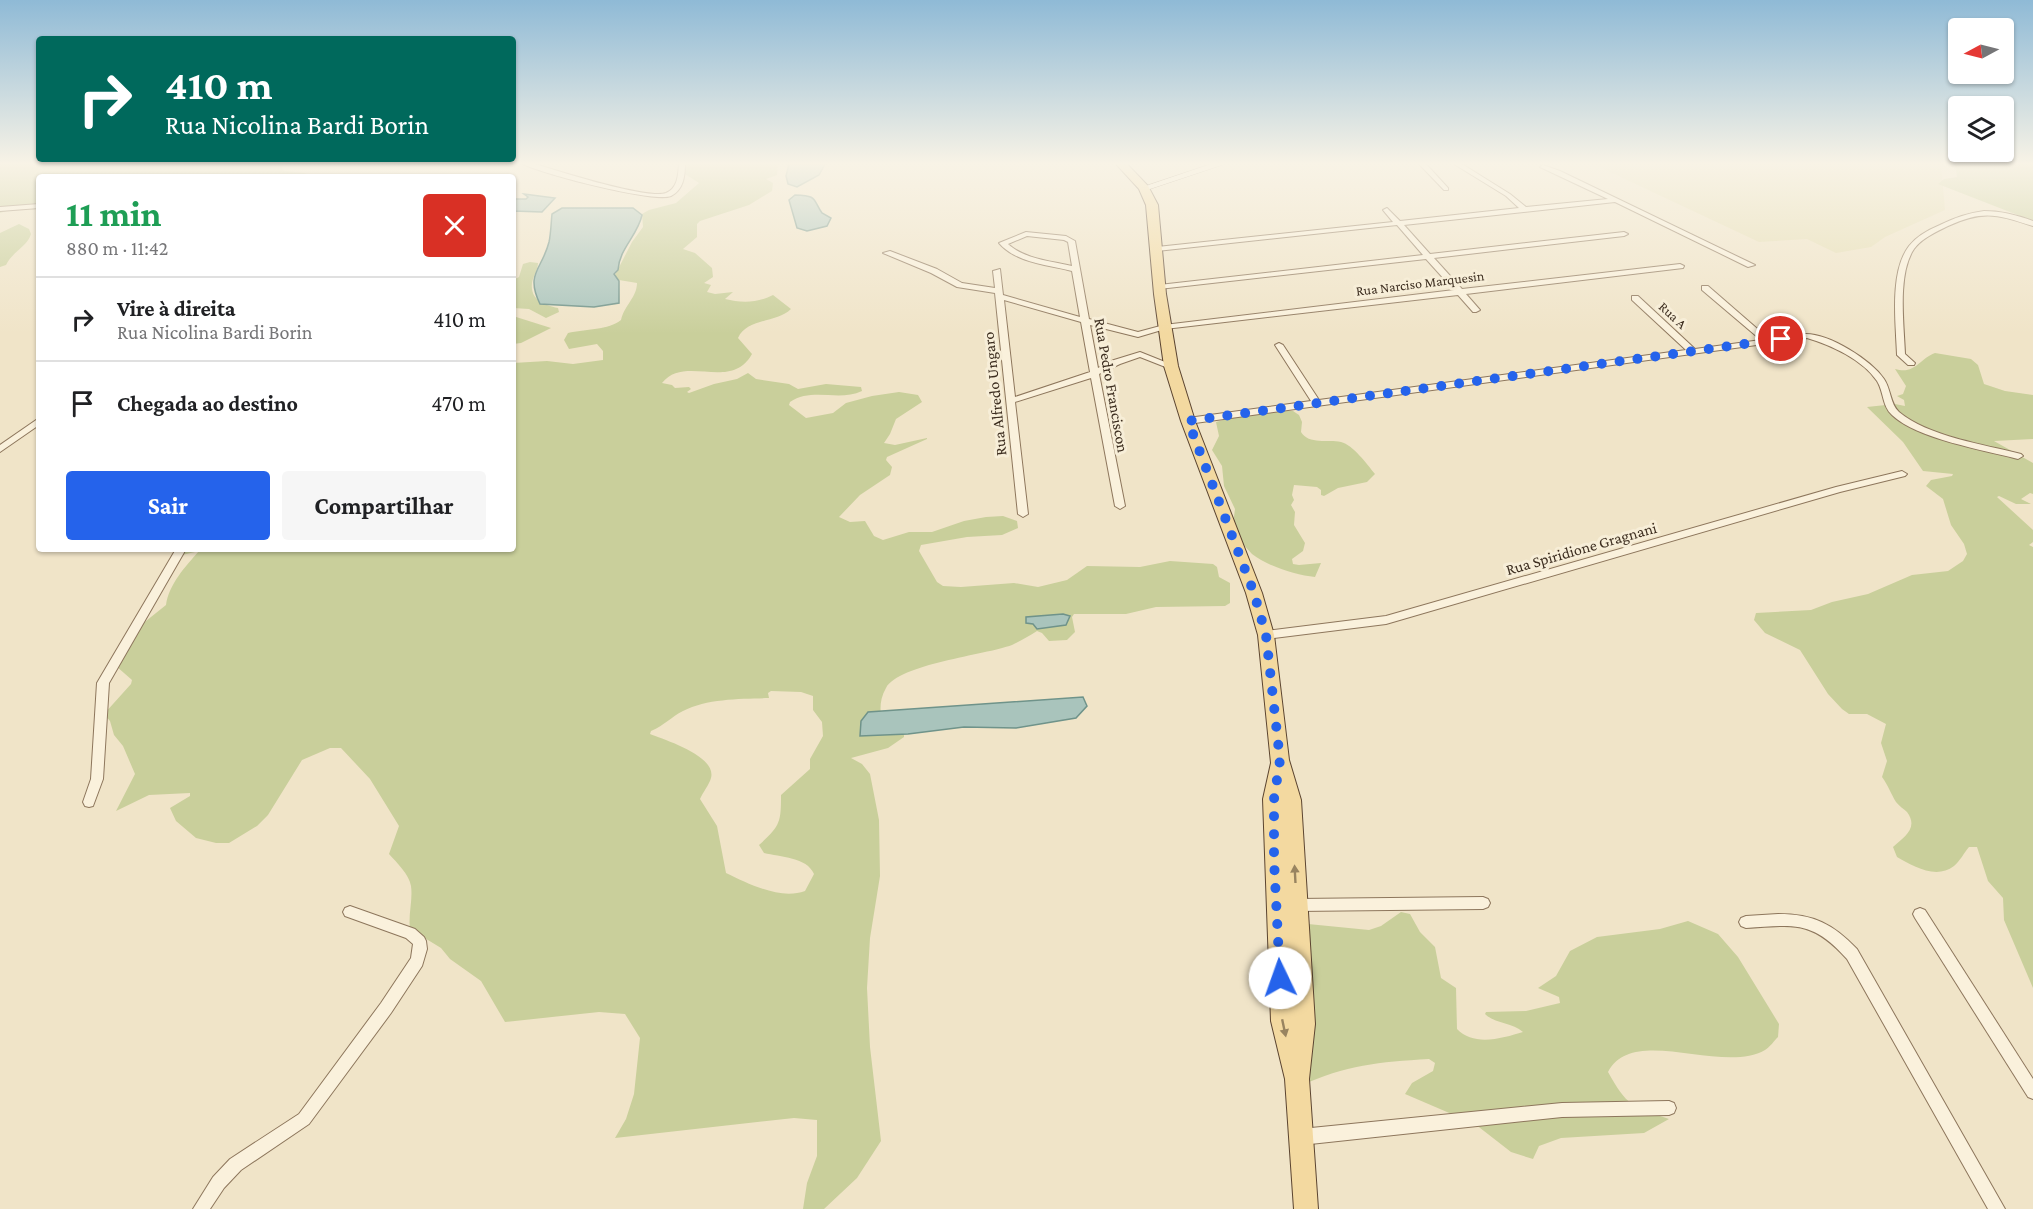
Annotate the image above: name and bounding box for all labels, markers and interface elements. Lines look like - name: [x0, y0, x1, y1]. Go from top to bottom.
- north arrow: [1948, 18, 2014, 84]
- map controls: [1948, 18, 2014, 162]
- icon: right: [66, 60, 144, 138]
- text: 410 m: [165, 61, 273, 108]
- button: layers: [1948, 96, 2014, 162]
- text: Rua Nicolina Bardi Borin: [165, 110, 429, 140]
- text: 11 min: [66, 194, 161, 234]
- button: close: [423, 194, 486, 257]
- text: 880 m · 11:42: [66, 237, 168, 259]
- street label: Rua Narciso Marquesin: [1355, 267, 1486, 299]
- text: Vire à direita: [117, 296, 236, 321]
- street label: Rua A: [1656, 298, 1690, 332]
- icon: right: [66, 303, 99, 336]
- text: 410 m: [433, 307, 486, 332]
- pin: [1755, 313, 1806, 364]
- street label: Rua Pedro Franciscon: [1091, 316, 1132, 454]
- text: Rua Nicolina Bardi Borin: [117, 321, 313, 343]
- icon: arrive: [1764, 322, 1797, 355]
- street label: Rua Alfredo Ungaro: [980, 331, 1010, 457]
- icon: arrive: [66, 387, 99, 420]
- text: Chegada ao destino: [117, 391, 298, 416]
- text: 470 m: [431, 391, 486, 416]
- button: Sair: [66, 471, 270, 540]
- button: Compartilhar: [282, 471, 486, 540]
- street label: Rua Spiridione Gragnani: [1504, 519, 1659, 579]
- one-way arrow: [1291, 864, 1300, 883]
- position arrow: [1248, 946, 1312, 1010]
- one-way arrow: [1280, 1018, 1290, 1037]

